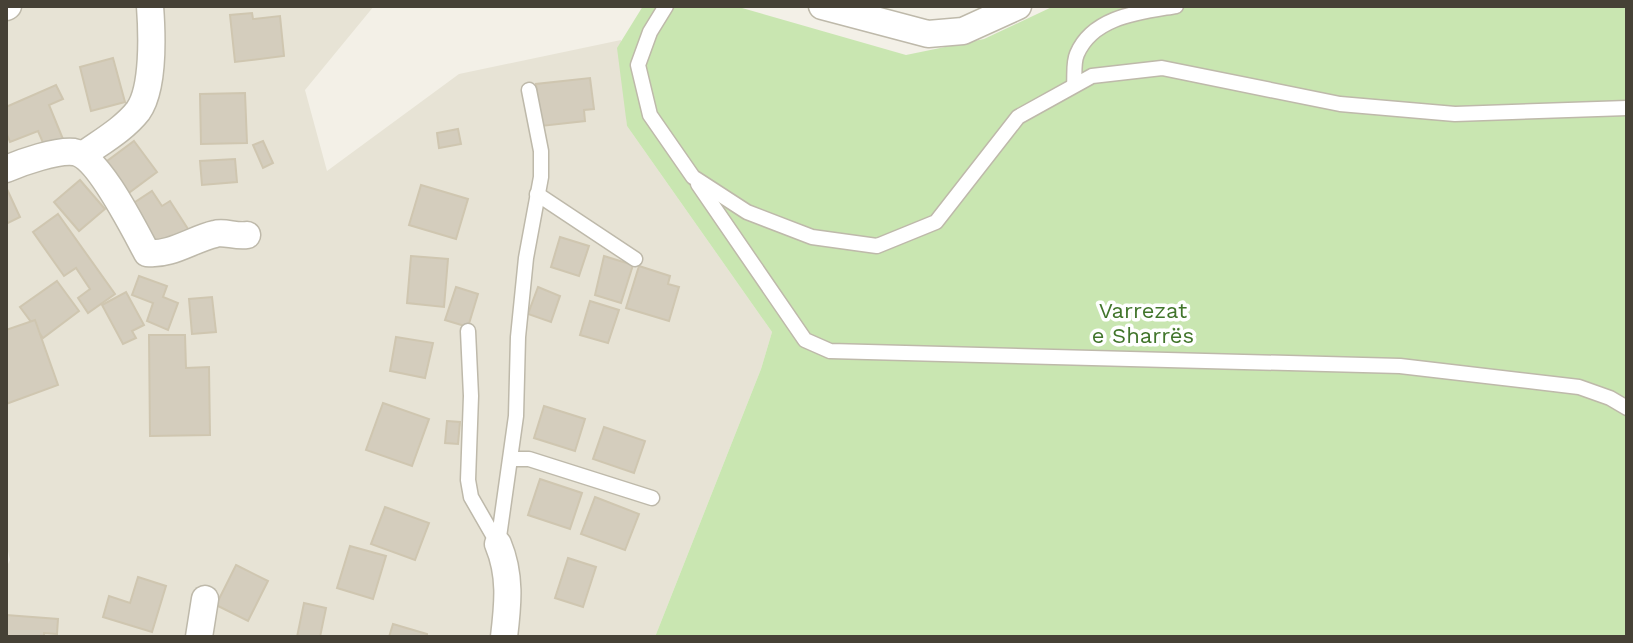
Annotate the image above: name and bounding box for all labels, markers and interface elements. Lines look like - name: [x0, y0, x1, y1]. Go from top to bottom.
- park label: Varrezat e Sharrës: [1092, 298, 1194, 348]

